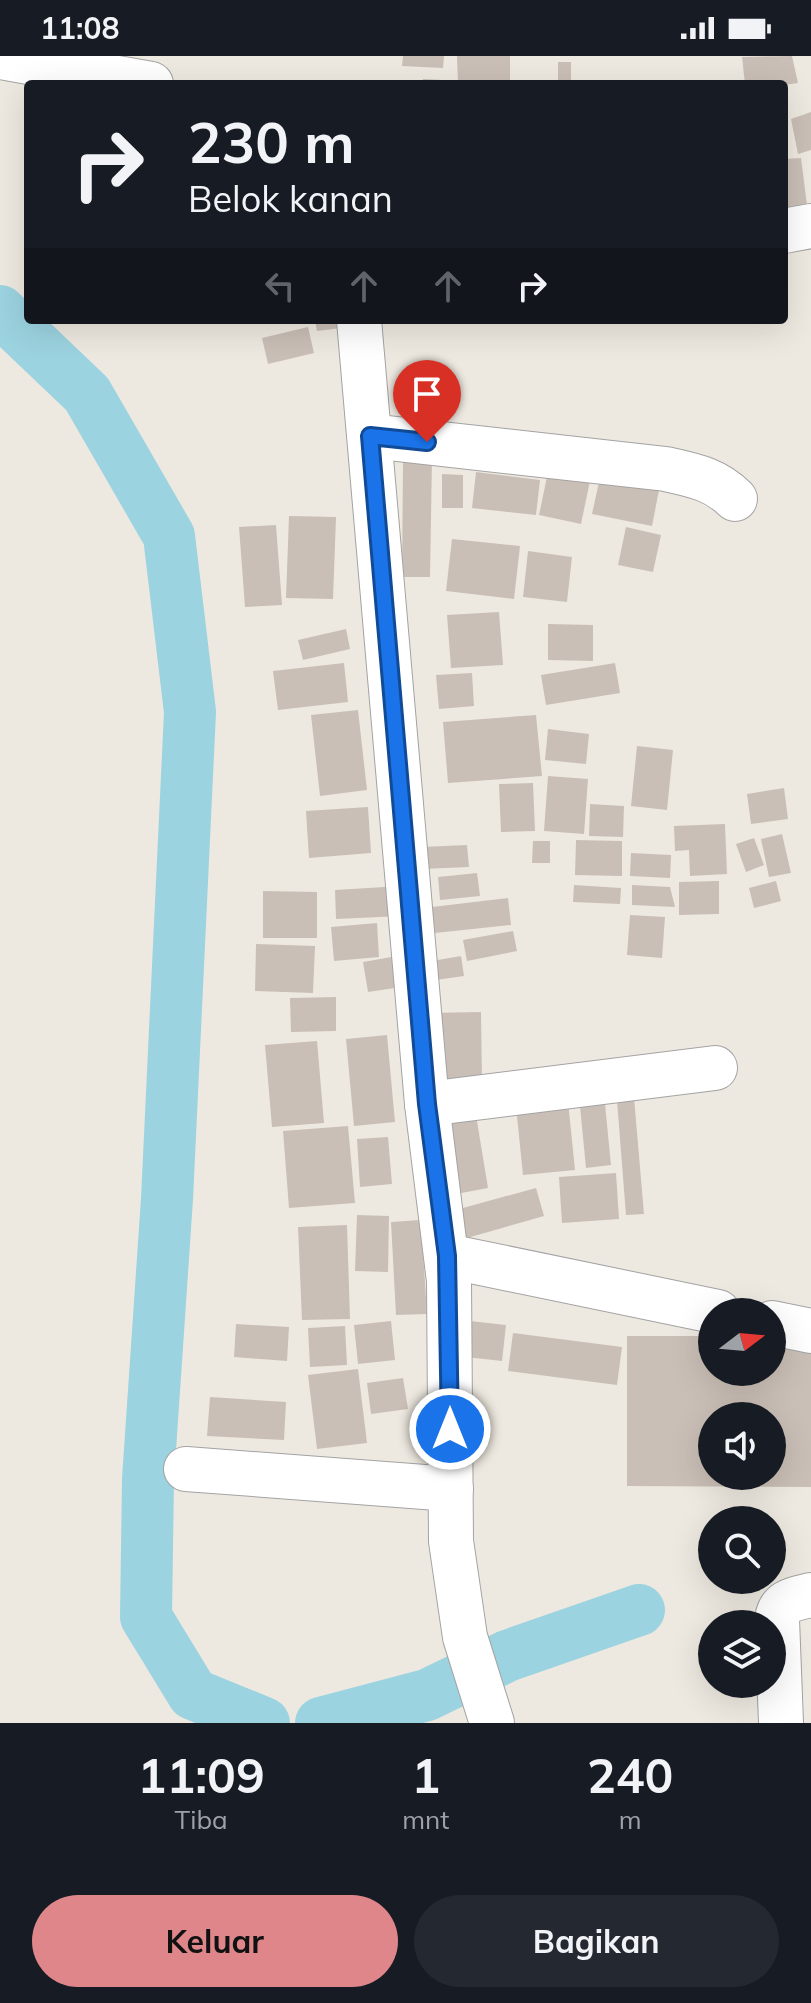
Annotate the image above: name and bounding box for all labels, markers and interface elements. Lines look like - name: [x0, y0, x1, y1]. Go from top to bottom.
- text: 11:08: [40, 9, 119, 47]
- text: 230 m: [188, 107, 355, 177]
- icon: right: [56, 112, 160, 216]
- text: Belok kanan: [188, 176, 393, 221]
- icon: left: [258, 264, 302, 308]
- icon: ahead: [342, 264, 386, 308]
- icon: ahead: [426, 264, 470, 308]
- icon: right: [510, 264, 554, 308]
- pin: [393, 360, 461, 442]
- icon: arrive: [405, 372, 449, 416]
- north arrow: [698, 1298, 786, 1386]
- map controls: [698, 1298, 786, 1698]
- position arrow: [408, 1387, 492, 1471]
- button: sound: [698, 1402, 786, 1490]
- button: search: [698, 1506, 786, 1594]
- button: layers: [698, 1610, 786, 1698]
- text: 11:09: [138, 1745, 265, 1805]
- text: 1: [411, 1745, 440, 1805]
- text: 240: [587, 1745, 673, 1805]
- text: Tiba: [175, 1803, 228, 1836]
- text: mnt: [402, 1803, 449, 1836]
- text: m: [619, 1803, 642, 1836]
- button: Keluar: [32, 1895, 398, 1987]
- button: Bagikan: [414, 1895, 779, 1987]

